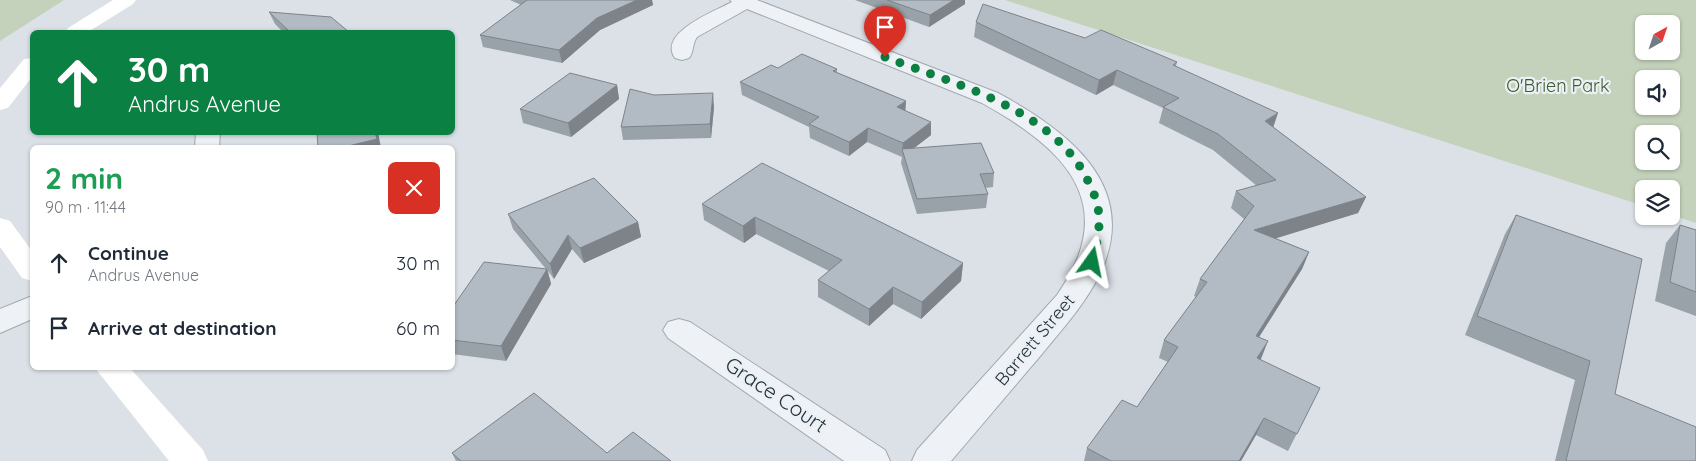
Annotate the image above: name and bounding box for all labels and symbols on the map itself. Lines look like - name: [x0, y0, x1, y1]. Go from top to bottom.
- pin: [864, 6, 906, 57]
- north arrow: [1635, 15, 1680, 60]
- park label: O'Brien Park: [1506, 74, 1610, 97]
- position arrow: [1065, 235, 1117, 287]
- street label: Barrett Street: [990, 289, 1080, 390]
- street label: Grace Court: [721, 351, 832, 438]

